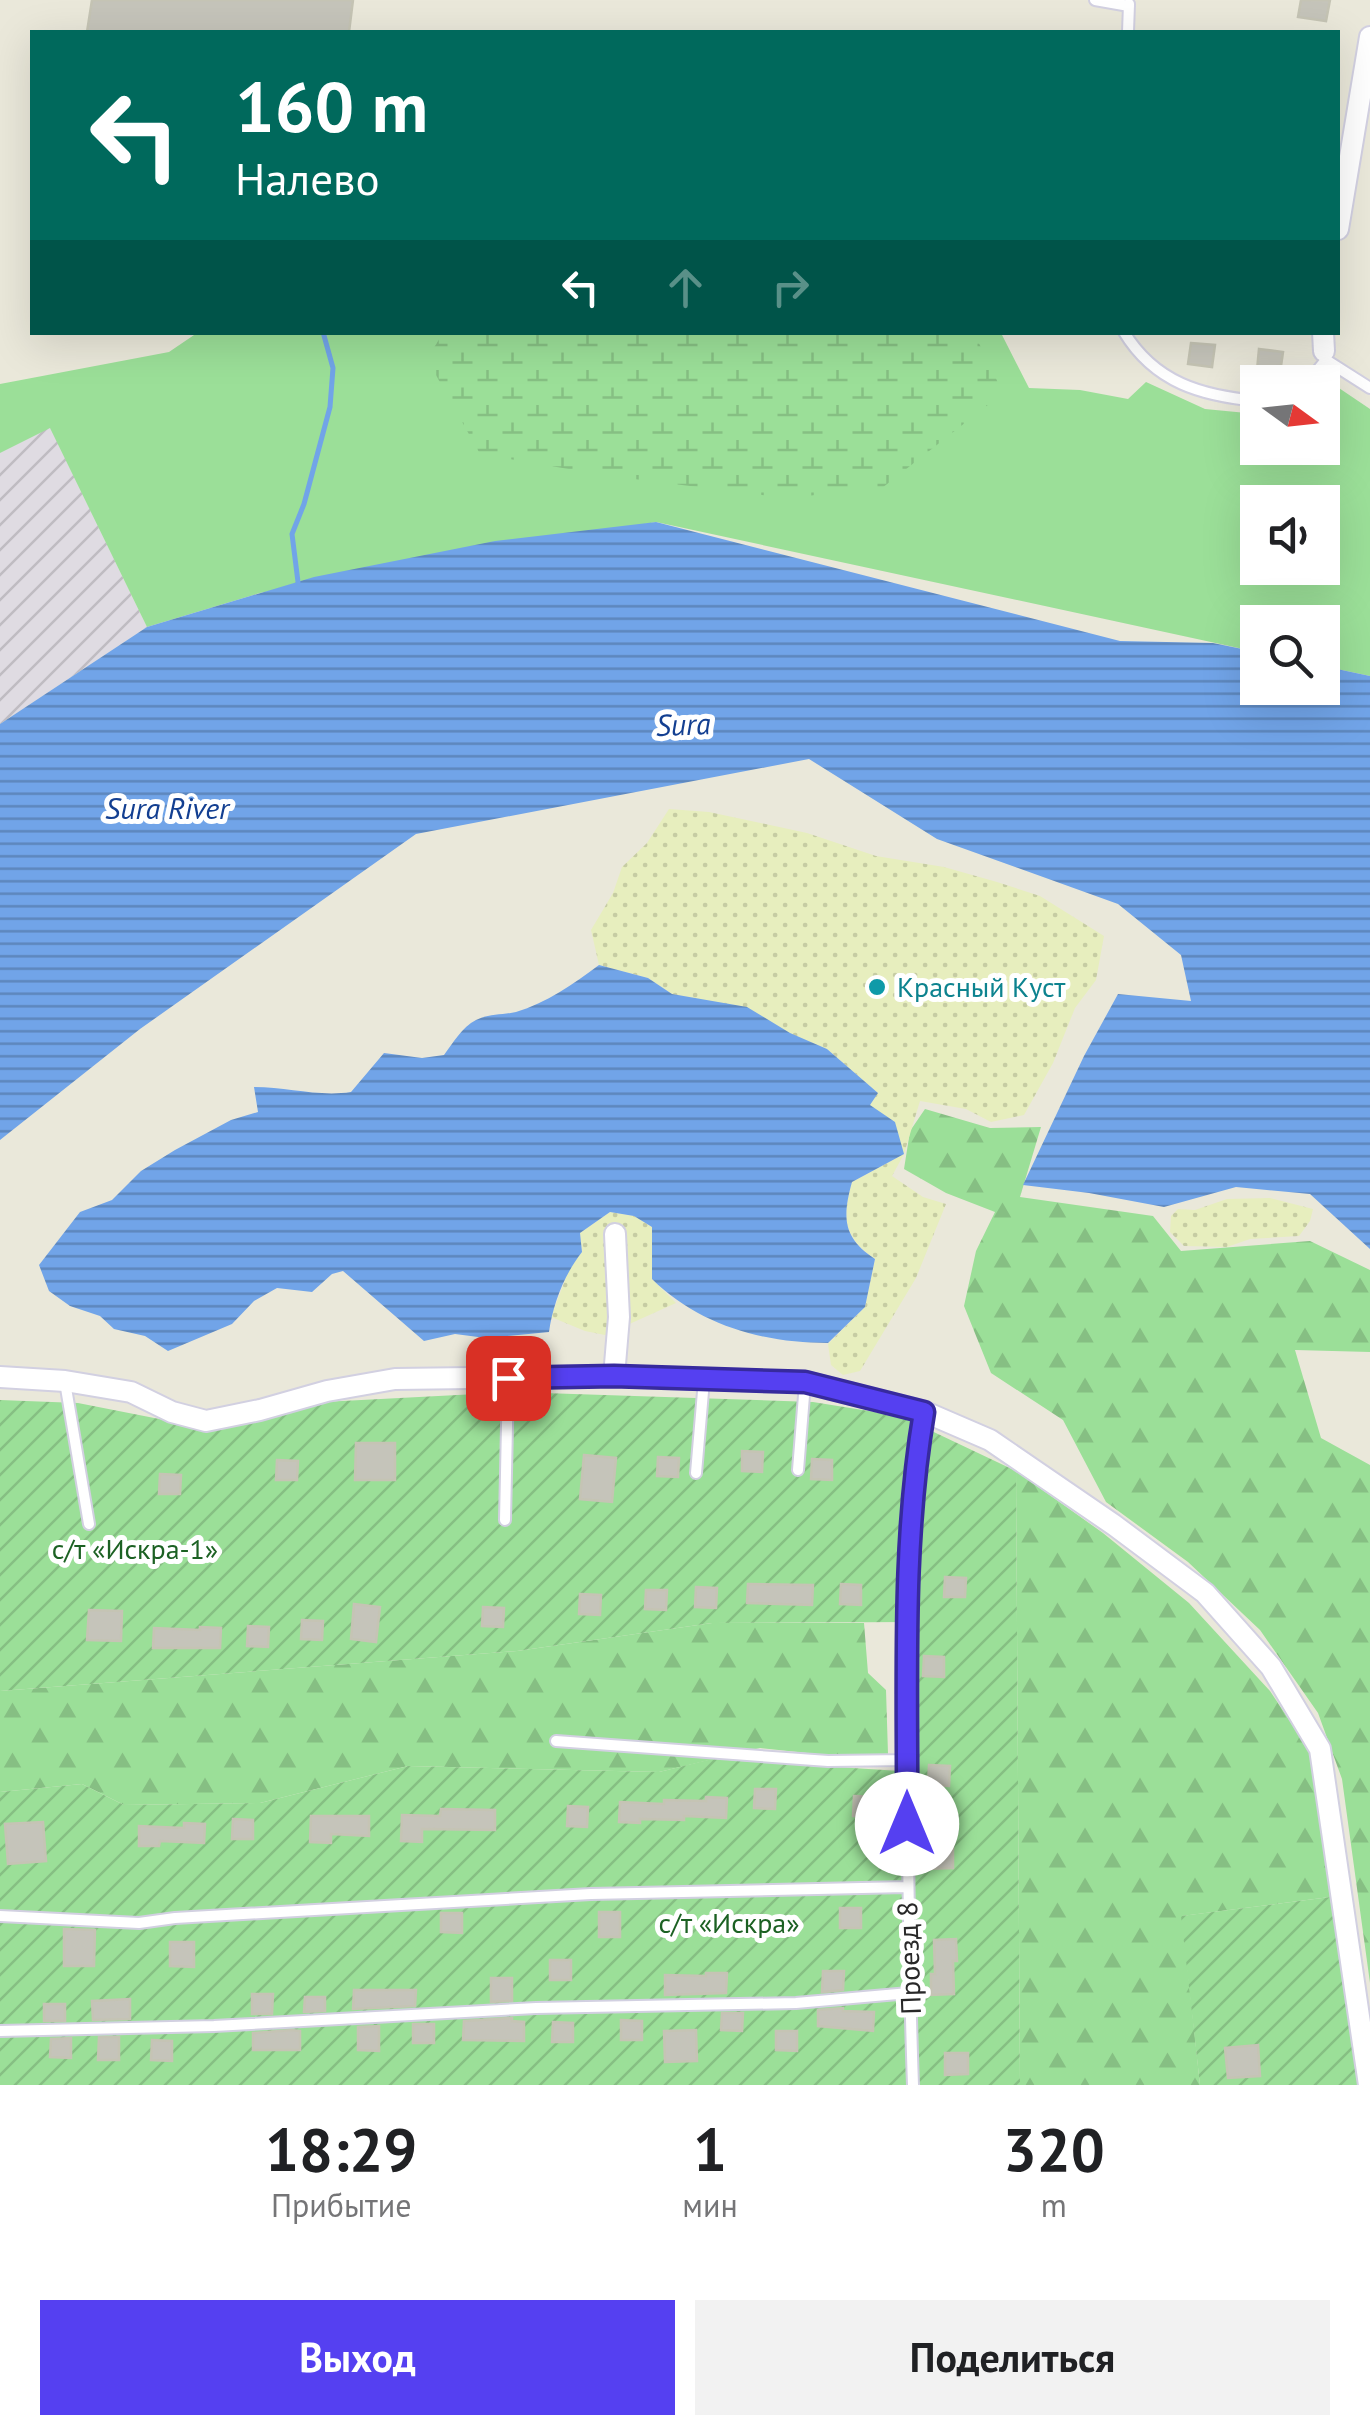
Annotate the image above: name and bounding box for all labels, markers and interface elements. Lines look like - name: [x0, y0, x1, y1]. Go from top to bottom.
- text: 160 m: [235, 61, 428, 151]
- icon: left: [70, 70, 200, 200]
- text: Налево: [235, 149, 380, 207]
- icon: left: [553, 260, 608, 315]
- icon: ahead: [658, 260, 713, 315]
- icon: right: [763, 260, 818, 315]
- north arrow: [1240, 365, 1340, 465]
- map controls: [1240, 365, 1340, 705]
- button: sound: [1240, 485, 1340, 585]
- button: search: [1240, 605, 1340, 705]
- water label: Sura: [655, 703, 711, 744]
- water label: Sura River: [105, 788, 231, 827]
- place label: Красный Куст: [897, 968, 1066, 1005]
- marker: Красный Куст: [866, 976, 888, 998]
- pin: [466, 1336, 551, 1421]
- icon: arrive: [481, 1351, 536, 1406]
- park label: с/т «Искра-1»: [52, 1530, 218, 1567]
- position arrow: [855, 1772, 959, 1876]
- street label: Проезд 8: [888, 1901, 929, 2015]
- park label: с/т «Искра»: [658, 1904, 800, 1941]
- text: 18:29: [265, 2110, 417, 2188]
- text: 1: [693, 2110, 727, 2188]
- text: 320: [1003, 2110, 1105, 2188]
- text: Прибытие: [271, 2184, 411, 2226]
- text: мин: [682, 2184, 738, 2226]
- text: m: [1041, 2184, 1067, 2226]
- button: Выход: [40, 2300, 675, 2415]
- button: Поделиться: [695, 2300, 1330, 2415]

